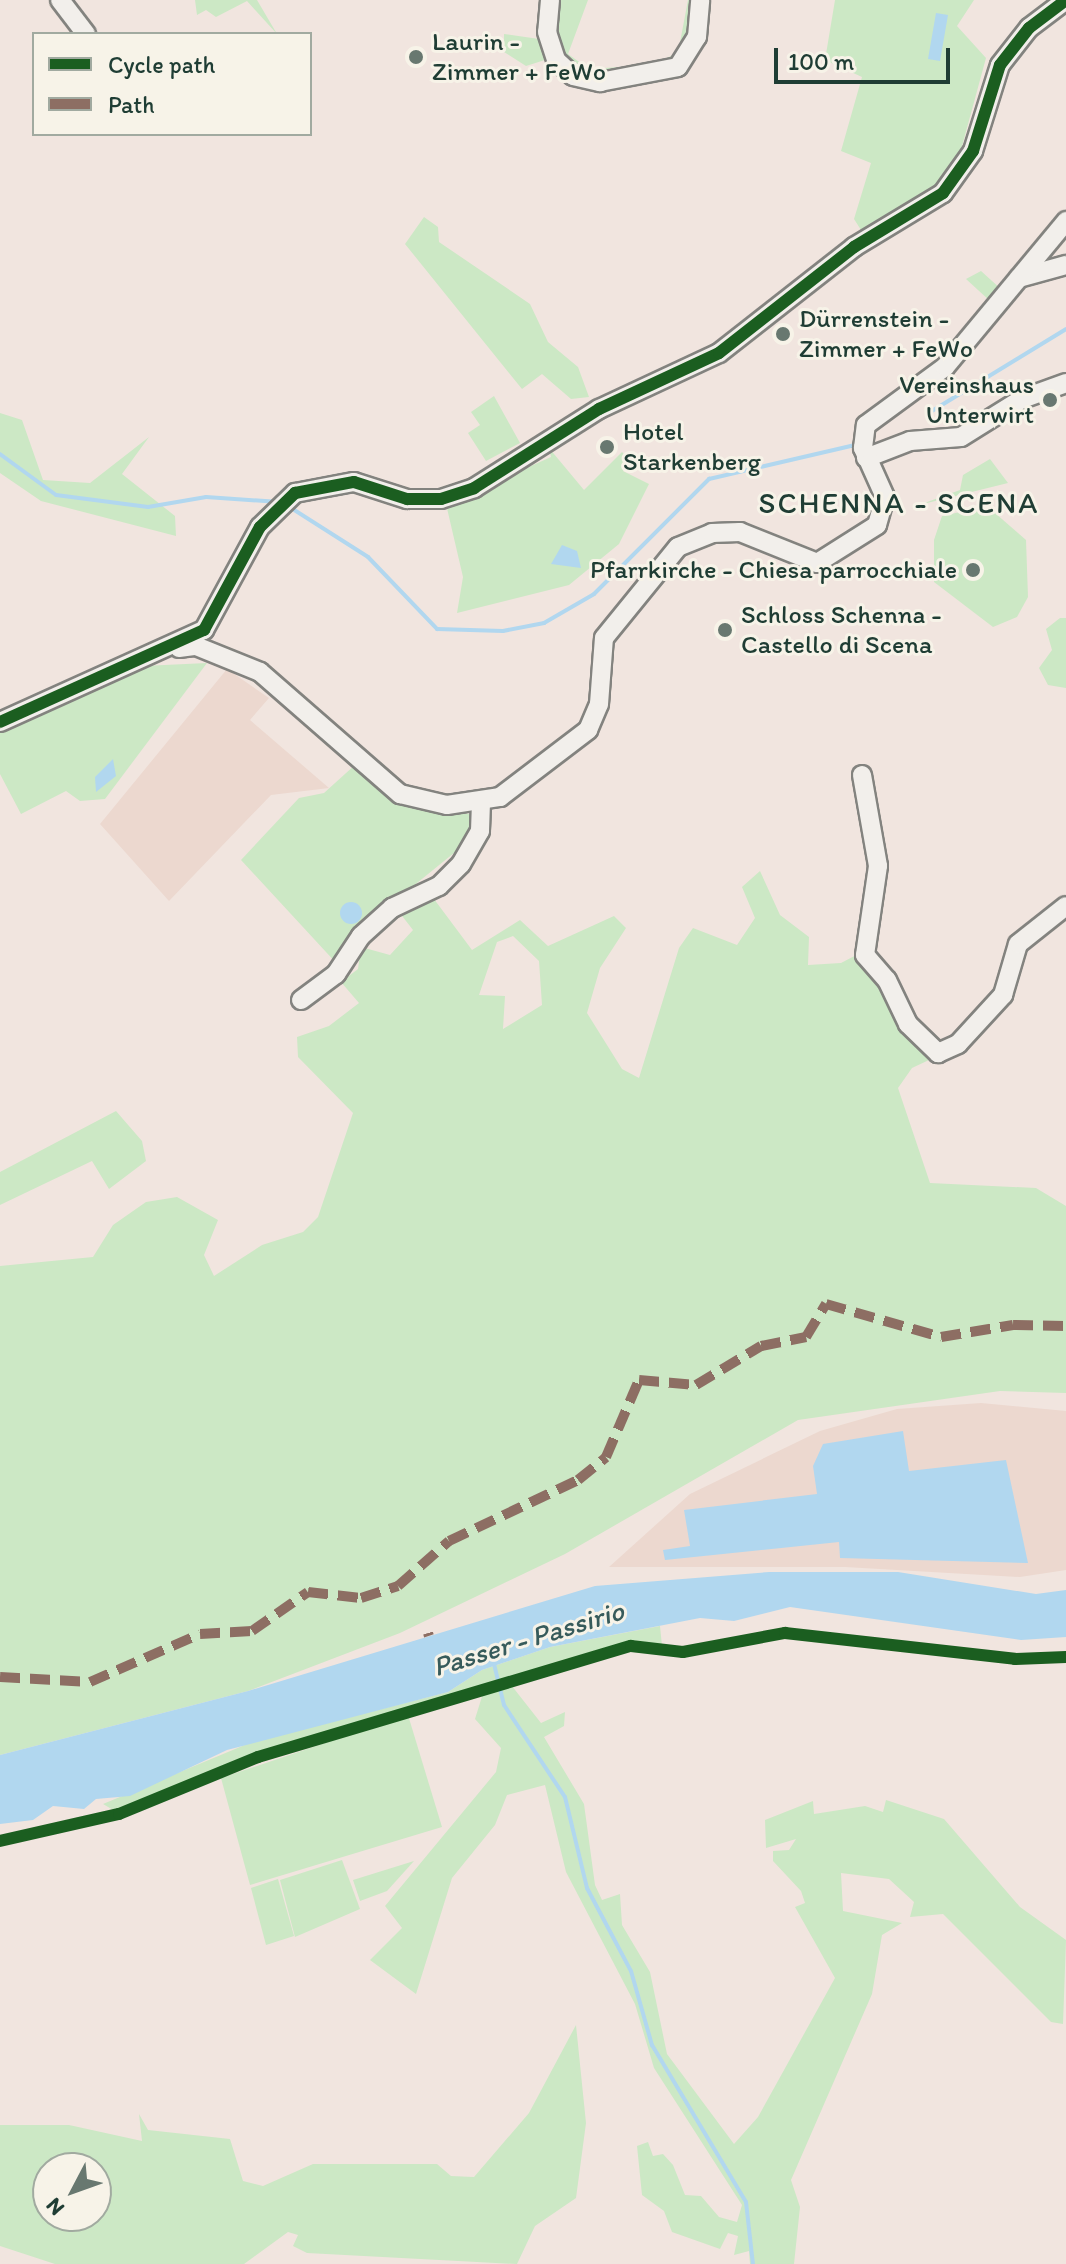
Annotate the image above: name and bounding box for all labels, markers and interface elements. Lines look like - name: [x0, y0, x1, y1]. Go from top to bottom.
- place label: Laurin - Zimmer + FeWo: [432, 26, 605, 88]
- legend: [32, 32, 312, 136]
- scale bar: [778, 32, 954, 82]
- text: 100 m: [788, 47, 854, 76]
- marker: Laurin - Zimmer + FeWo: [407, 48, 425, 66]
- text: Cycle path: [108, 50, 215, 79]
- text: Path: [108, 90, 155, 119]
- place label: Dürrenstein - Zimmer + FeWo: [799, 303, 972, 364]
- marker: Dürrenstein - Zimmer + FeWo: [774, 325, 792, 343]
- place label: Vereinshaus Unterwirt: [899, 369, 1034, 430]
- marker: Vereinshaus Unterwirt: [1041, 391, 1059, 409]
- place label: Hotel Starkenberg: [623, 416, 761, 478]
- marker: Hotel Starkenberg: [598, 438, 616, 456]
- district label: SCHENNA - SCENA: [759, 485, 1039, 521]
- place label: Pfarrkirche - Chiesa parrocchiale: [590, 554, 957, 586]
- marker: Pfarrkirche - Chiesa parrocchiale: [964, 561, 982, 579]
- place label: Schloss Schenna - Castello di Scena: [741, 599, 942, 660]
- marker: Schloss Schenna - Castello di Scena: [716, 621, 734, 639]
- water label: Passer - Passirio: [429, 1593, 627, 1683]
- north arrow: [32, 2152, 112, 2232]
- text: N: [40, 2192, 70, 2221]

